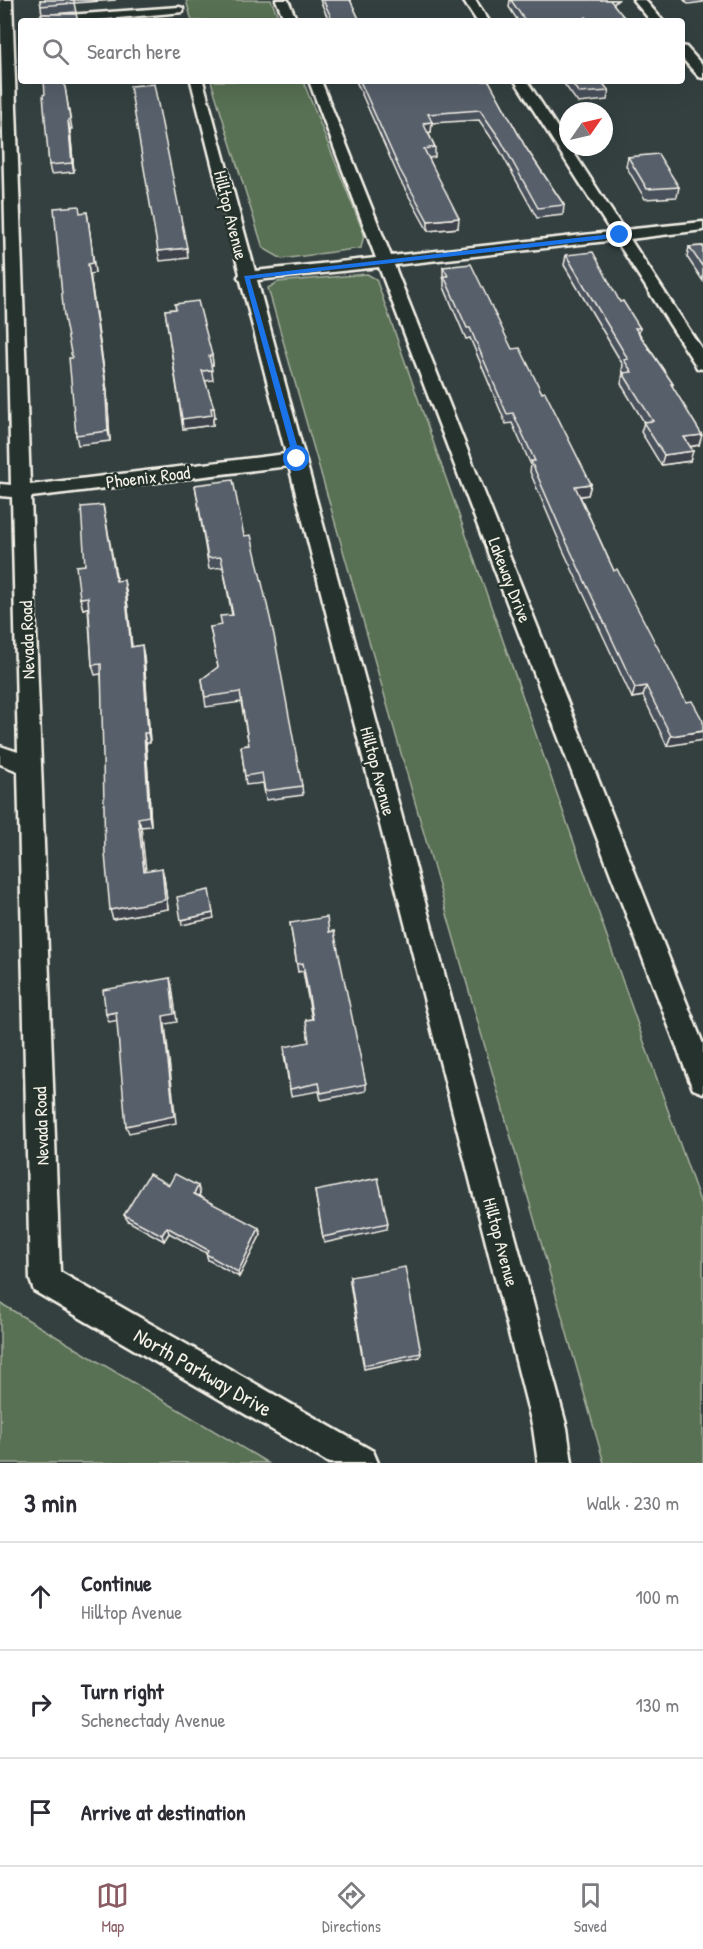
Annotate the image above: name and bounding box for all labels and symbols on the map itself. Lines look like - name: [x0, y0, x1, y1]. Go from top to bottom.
- north arrow: [559, 102, 613, 156]
- street label: Hilltop Avenue: [208, 168, 254, 262]
- route end: [606, 221, 632, 247]
- route start: [283, 445, 309, 471]
- street label: Phoenix Road: [105, 459, 191, 495]
- street label: Lakeway Drive: [482, 534, 538, 626]
- street label: Nevada Road: [13, 600, 41, 680]
- street label: Hilltop Avenue: [354, 724, 402, 818]
- street label: Nevada Road: [27, 1086, 55, 1166]
- street label: Hilltop Avenue: [477, 1195, 525, 1289]
- street label: North Parkway Drive: [129, 1321, 277, 1423]

